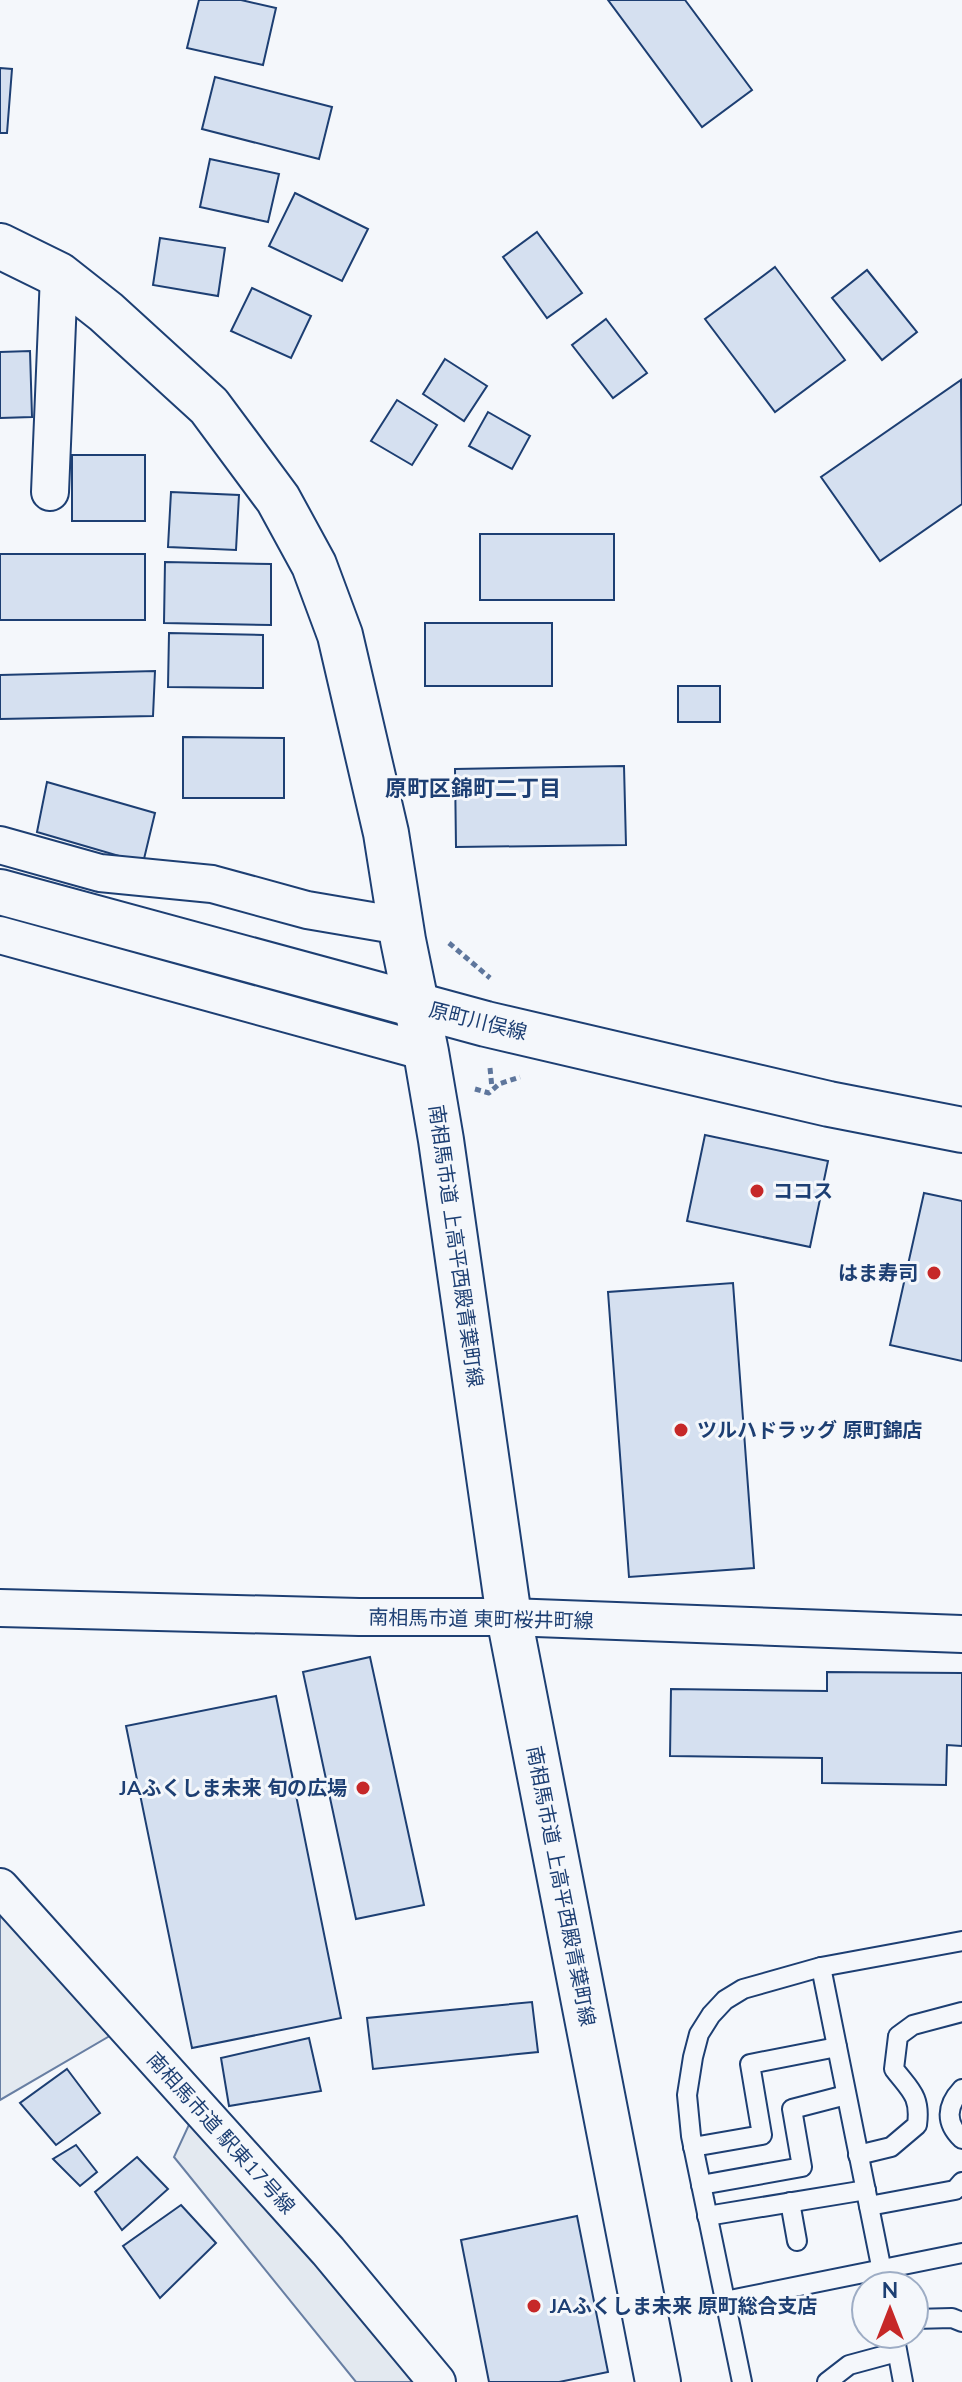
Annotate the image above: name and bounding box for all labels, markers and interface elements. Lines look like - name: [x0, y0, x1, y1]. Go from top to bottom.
- district label: 原町区錦町二丁目: [385, 774, 561, 804]
- street label: 原町川俣線: [426, 996, 530, 1047]
- street label: 南相馬市道 上高平西殿青葉町線: [422, 1103, 489, 1389]
- place label: ココス: [773, 1178, 833, 1205]
- marker: ココス: [748, 1182, 766, 1200]
- place label: はま寿司: [838, 1260, 918, 1287]
- marker: はま寿司: [925, 1264, 943, 1282]
- place label: ツルハドラッグ 原町錦店: [697, 1417, 922, 1444]
- marker: ツルハドラッグ 原町錦店: [672, 1421, 690, 1439]
- street label: 南相馬市道 東町桜井町線: [368, 1604, 594, 1635]
- street label: 南相馬市道 上高平西殿青葉町線: [520, 1744, 601, 2029]
- place label: JAふくしま未来 旬の広場: [119, 1775, 347, 1802]
- marker: JAふくしま未来 旬の広場: [354, 1779, 372, 1797]
- street label: 南相馬市道 駅東17号線: [141, 2047, 301, 2220]
- north arrow: [850, 2270, 930, 2350]
- text: N: [882, 2276, 898, 2306]
- place label: JAふくしま未来 原町総合支店: [549, 2293, 817, 2320]
- marker: JAふくしま未来 原町総合支店: [525, 2297, 543, 2315]

